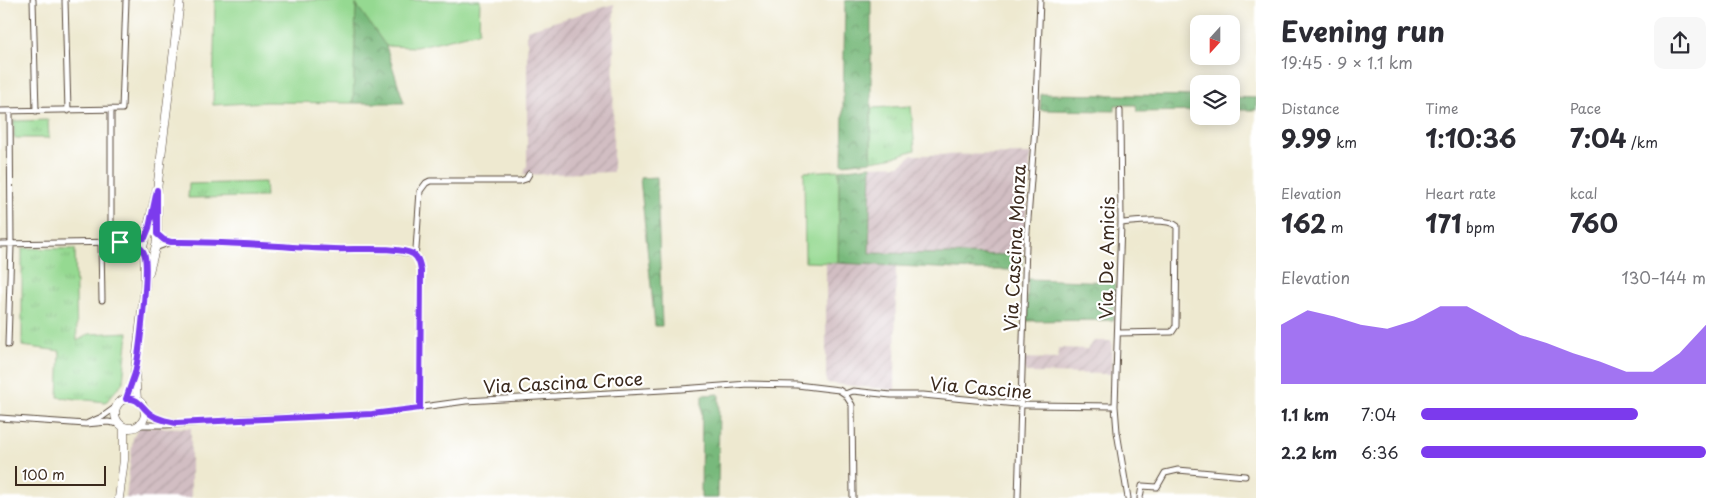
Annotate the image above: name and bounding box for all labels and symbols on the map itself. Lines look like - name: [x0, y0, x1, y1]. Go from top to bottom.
- north arrow: [1190, 15, 1240, 65]
- street label: Via Cascina Monza: [996, 163, 1032, 332]
- street label: Via De Amicis: [1091, 196, 1121, 320]
- pin: [99, 221, 141, 263]
- street label: Via Cascina Croce: [482, 364, 644, 400]
- street label: Via Cascine: [929, 369, 1033, 405]
- scale bar: [15, 463, 106, 486]

